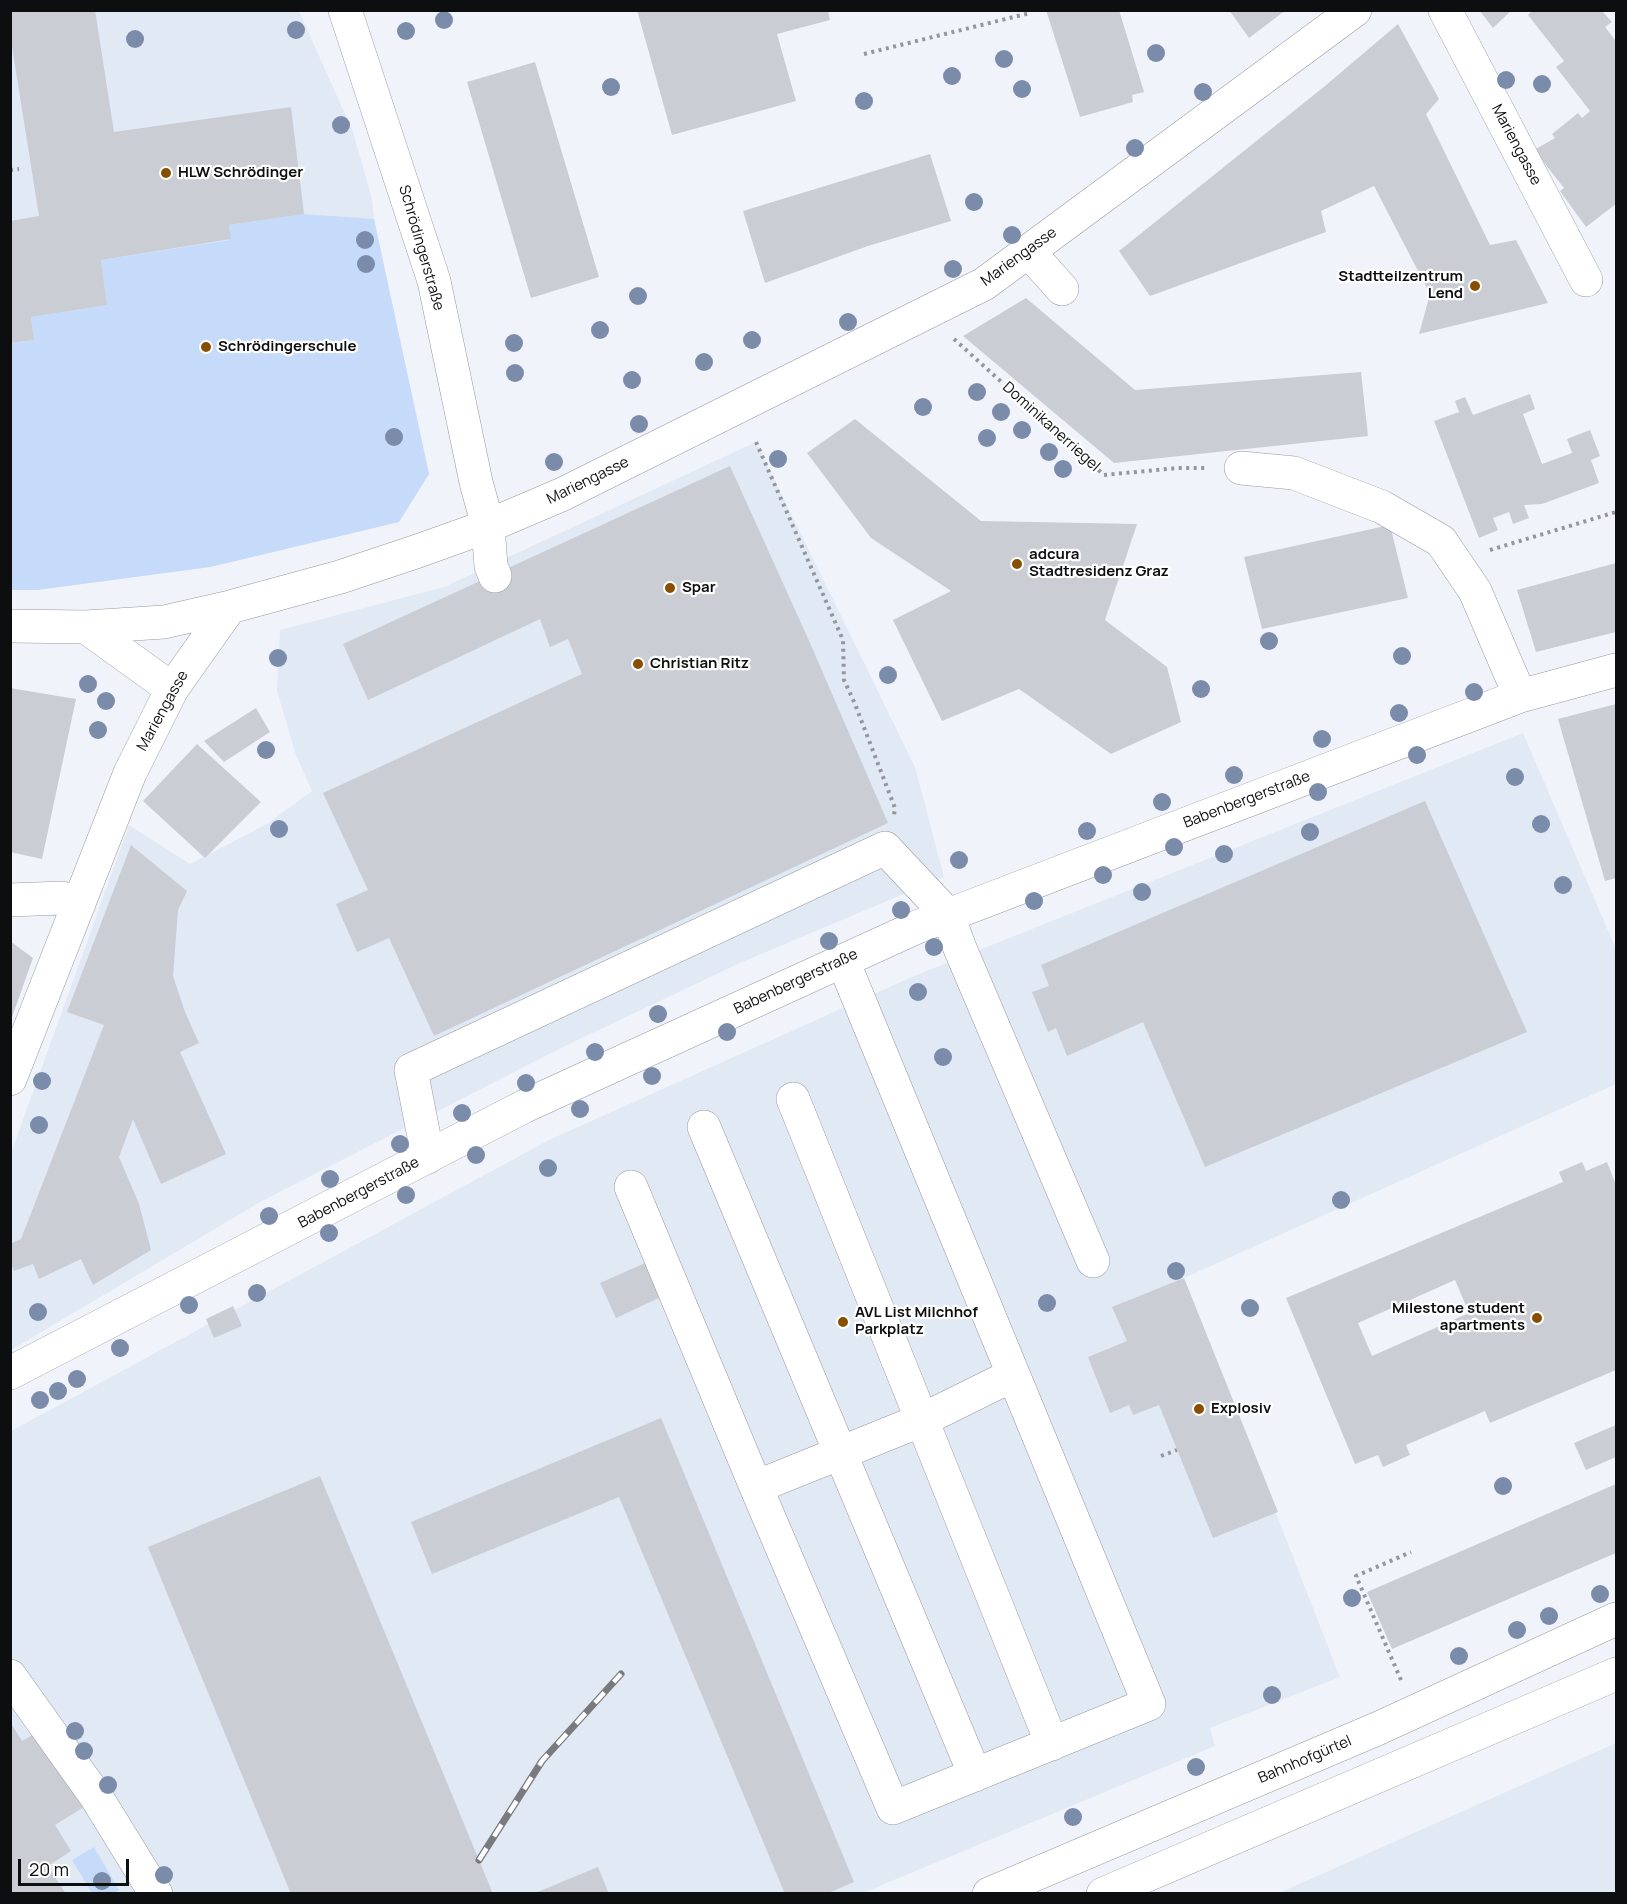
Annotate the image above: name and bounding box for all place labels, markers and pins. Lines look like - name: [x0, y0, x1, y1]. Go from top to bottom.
- place label: HLW Schrödinger: [178, 164, 303, 182]
- marker: HLW Schrödinger: [159, 166, 173, 180]
- place label: Stadtteilzentrum Lend: [1338, 268, 1463, 303]
- marker: Stadtteilzentrum Lend: [1468, 279, 1482, 293]
- place label: Schrödingerschule: [218, 338, 357, 356]
- marker: Schrödingerschule: [199, 340, 213, 354]
- place label: adcura Stadtresidenz Graz: [1029, 546, 1169, 581]
- marker: adcura Stadtresidenz Graz: [1010, 557, 1024, 571]
- place label: Spar: [682, 579, 716, 597]
- marker: Spar: [663, 581, 677, 595]
- place label: Christian Ritz: [650, 655, 749, 673]
- marker: Christian Ritz: [631, 657, 645, 671]
- place label: Milestone student apartments: [1392, 1300, 1525, 1335]
- place label: AVL List Milchhof Parkplatz: [855, 1304, 978, 1339]
- marker: Milestone student apartments: [1530, 1311, 1544, 1325]
- marker: AVL List Milchhof Parkplatz: [836, 1315, 850, 1329]
- place label: Explosiv: [1211, 1400, 1271, 1418]
- marker: Explosiv: [1192, 1402, 1206, 1416]

